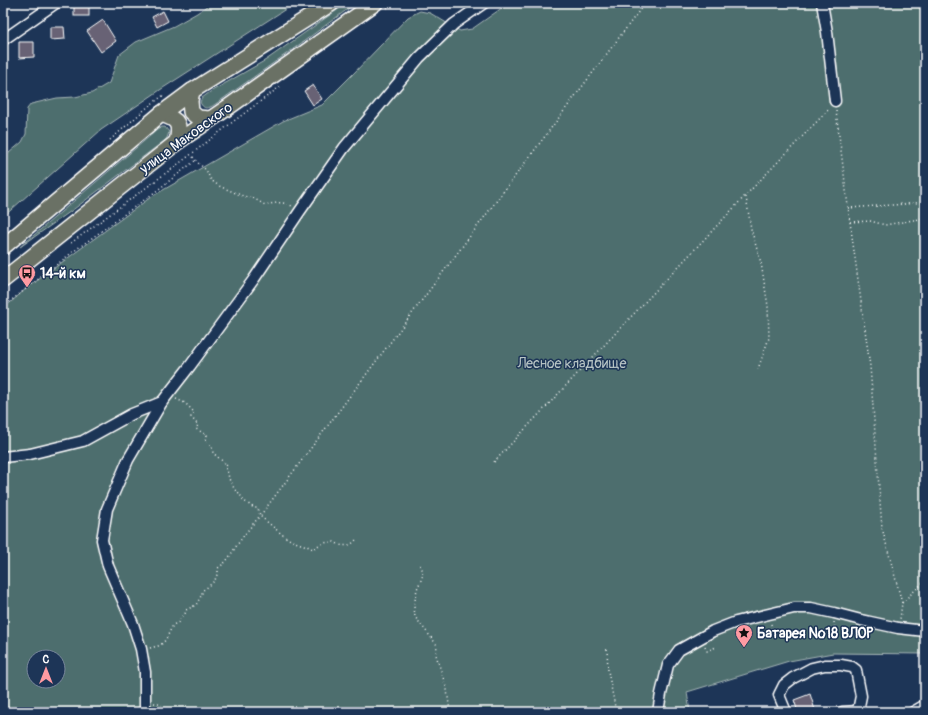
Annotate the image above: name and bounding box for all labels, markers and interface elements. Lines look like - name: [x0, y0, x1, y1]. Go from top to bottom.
- street label: улица Маковского: [136, 98, 236, 178]
- bus stop icon: 14-й км: [17, 263, 37, 288]
- place label: 14-й км: [40, 265, 86, 282]
- park label: Лесное кладбище: [517, 355, 627, 372]
- place icon: Батарея №18 ВЛОР: [734, 623, 754, 648]
- place label: Батарея №18 ВЛОР: [757, 625, 874, 642]
- north arrow: [26, 649, 66, 689]
- text: С: [43, 653, 50, 666]

